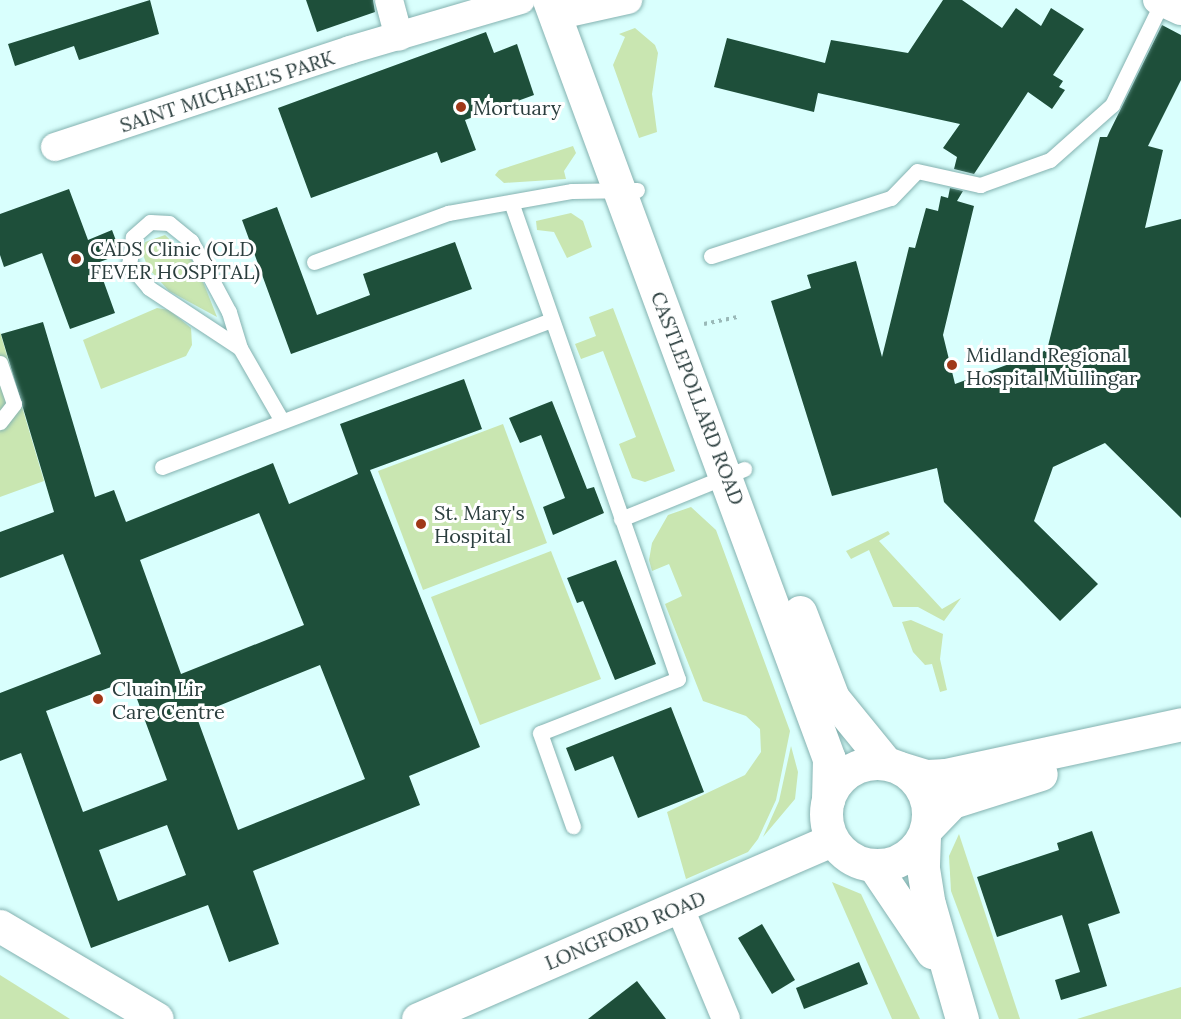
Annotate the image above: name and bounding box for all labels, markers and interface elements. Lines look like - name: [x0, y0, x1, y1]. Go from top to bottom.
- street label: SAINT MICHAEL'S PARK: [117, 45, 337, 137]
- place label: Mortuary: [473, 95, 561, 119]
- marker: Mortuary: [454, 100, 468, 114]
- place label: CADS Clinic (OLD FEVER HOSPITAL): [90, 236, 260, 283]
- marker: CADS Clinic (OLD FEVER HOSPITAL): [67, 250, 85, 268]
- street label: CASTLEPOLLARD ROAD: [646, 288, 750, 508]
- place label: Midland Regional Hospital Mullingar: [966, 342, 1138, 389]
- marker: Midland Regional Hospital Mullingar: [943, 356, 961, 374]
- place label: St. Mary's Hospital: [434, 500, 525, 547]
- marker: St. Mary's Hospital: [412, 515, 430, 533]
- place label: Cluain Lir Care Centre: [112, 676, 225, 723]
- marker: Cluain Lir Care Centre: [89, 690, 107, 708]
- street label: LONGFORD ROAD: [541, 885, 709, 975]

